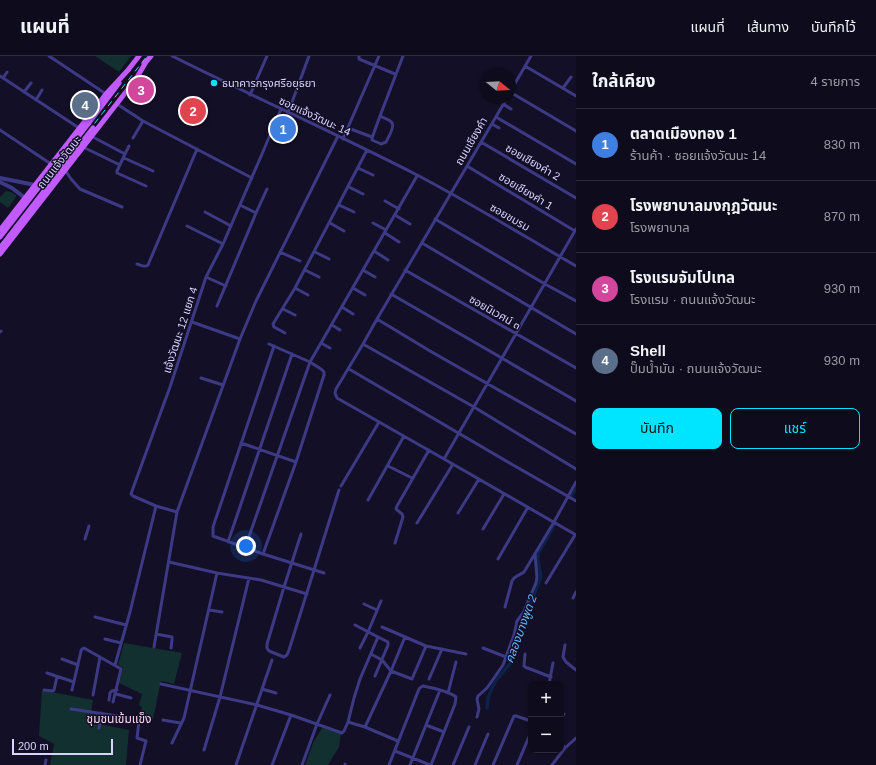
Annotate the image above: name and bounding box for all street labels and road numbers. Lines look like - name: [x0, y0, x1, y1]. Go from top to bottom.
- street label: ซอยแจ้งวัฒนะ 14: [277, 94, 353, 138]
- street label: ถนนเชียงคำ: [453, 115, 489, 167]
- street label: ถนนแจ้งวัฒนะ: [35, 133, 83, 191]
- street label: ซอยเชียงคำ 2: [504, 142, 562, 182]
- street label: ซอยเชียงคำ 1: [497, 170, 555, 212]
- street label: ซอยชมรม: [488, 201, 532, 233]
- street label: แจ้งวัฒนะ 12 แยก 4: [160, 285, 200, 375]
- street label: ซอยนิเวศน์ ๓: [467, 293, 523, 331]

